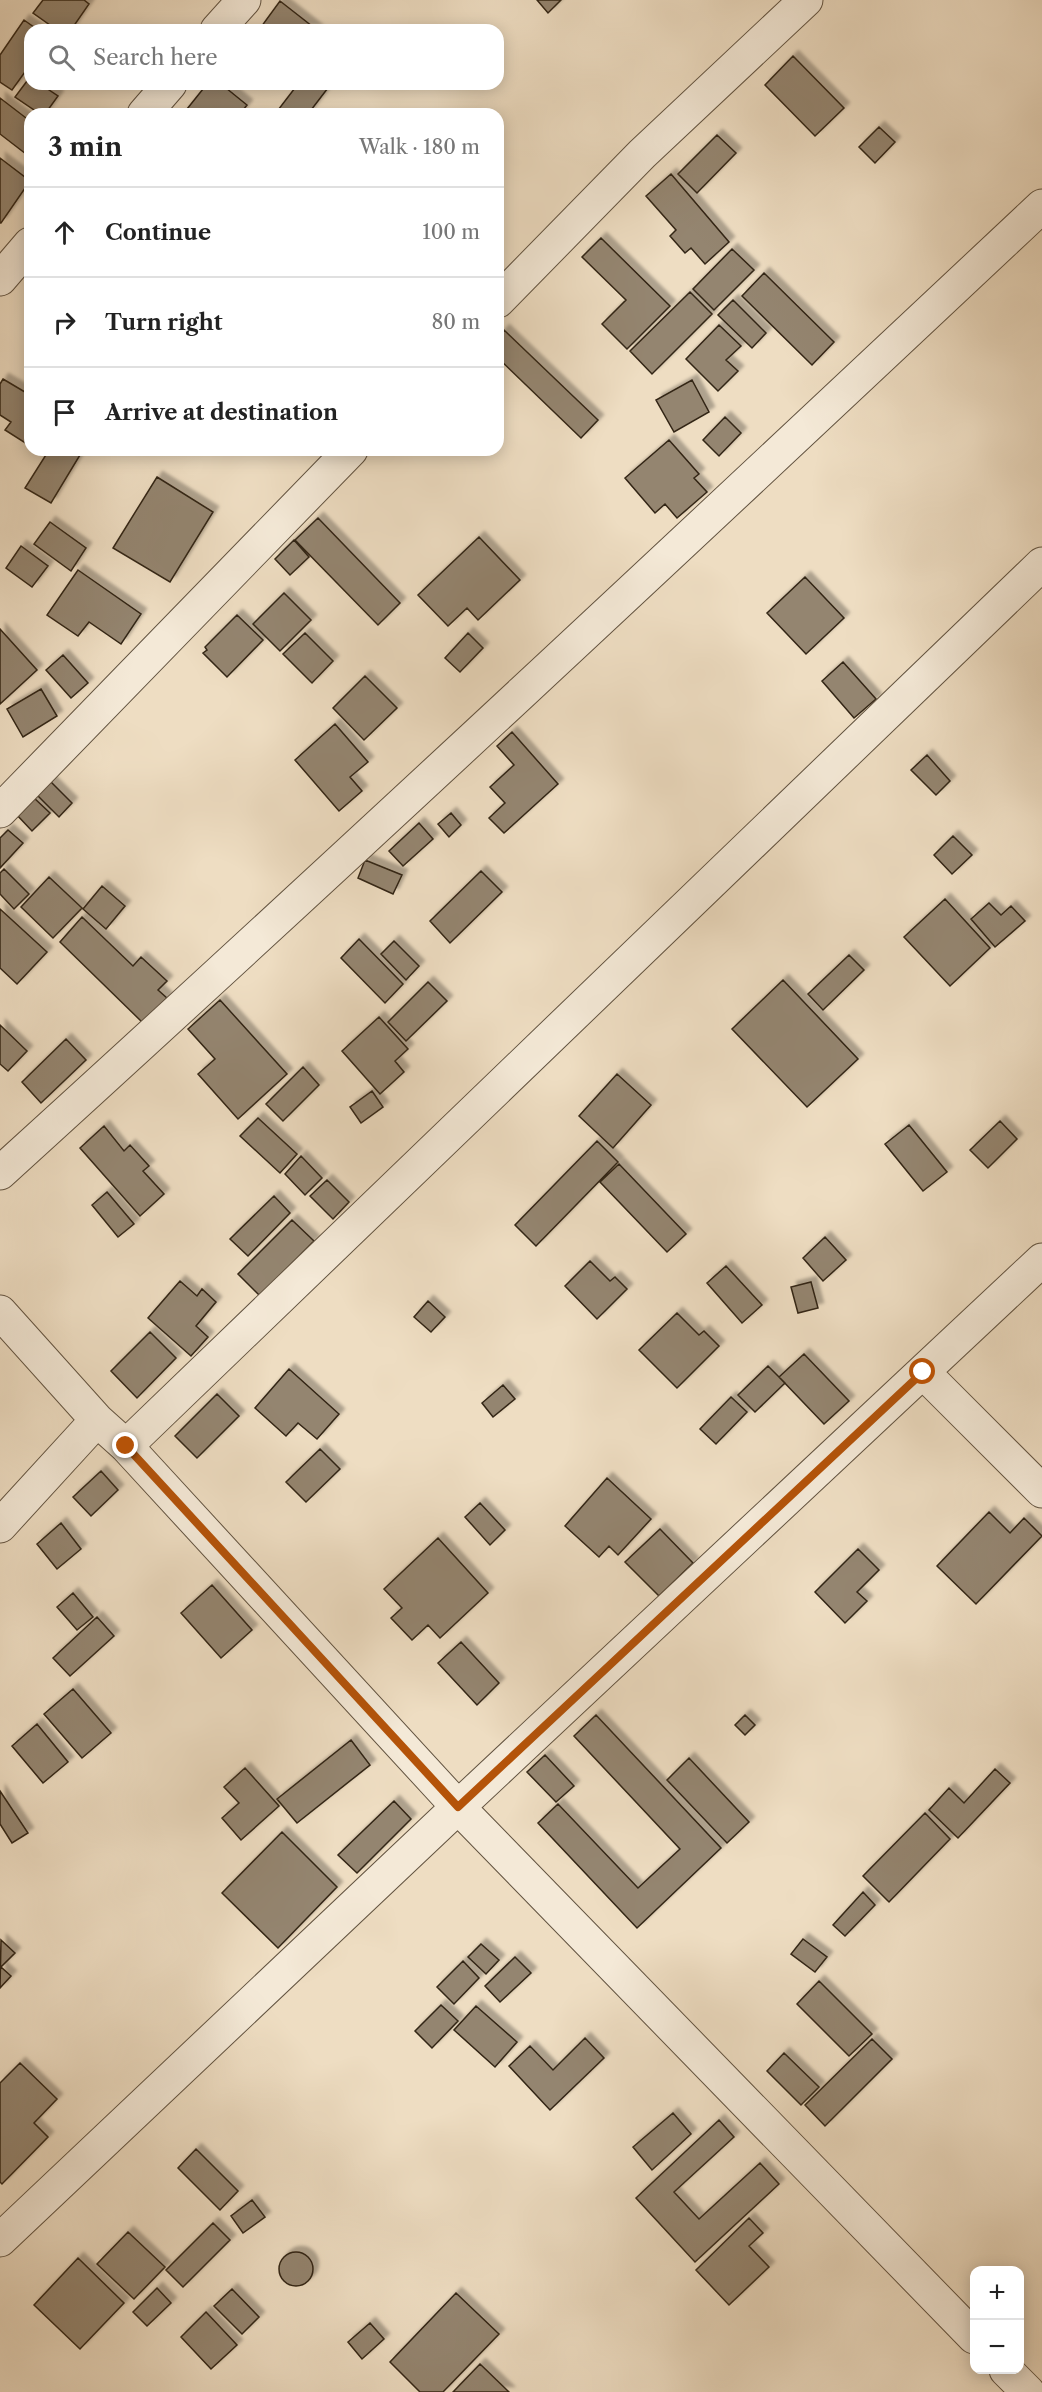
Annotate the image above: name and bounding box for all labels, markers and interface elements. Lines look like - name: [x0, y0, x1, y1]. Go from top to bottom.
- search box: [24, 24, 504, 90]
- icon: search: [45, 41, 78, 74]
- text: Search here: [93, 44, 218, 71]
- text: 3 min: [48, 131, 122, 163]
- text: Walk · 180 m: [359, 135, 480, 159]
- icon: ahead: [48, 216, 81, 249]
- text: Continue: [105, 219, 211, 246]
- text: 100 m: [422, 220, 480, 244]
- icon: right: [48, 306, 81, 339]
- text: Turn right: [105, 309, 223, 336]
- text: 80 m: [432, 310, 480, 334]
- icon: arrive: [48, 396, 81, 429]
- text: Arrive at destination: [105, 399, 338, 426]
- route start: [909, 1358, 935, 1384]
- route end: [112, 1432, 138, 1458]
- map controls: [970, 2266, 1024, 2374]
- button: +: [970, 2266, 1024, 2320]
- button: −: [970, 2320, 1024, 2374]

